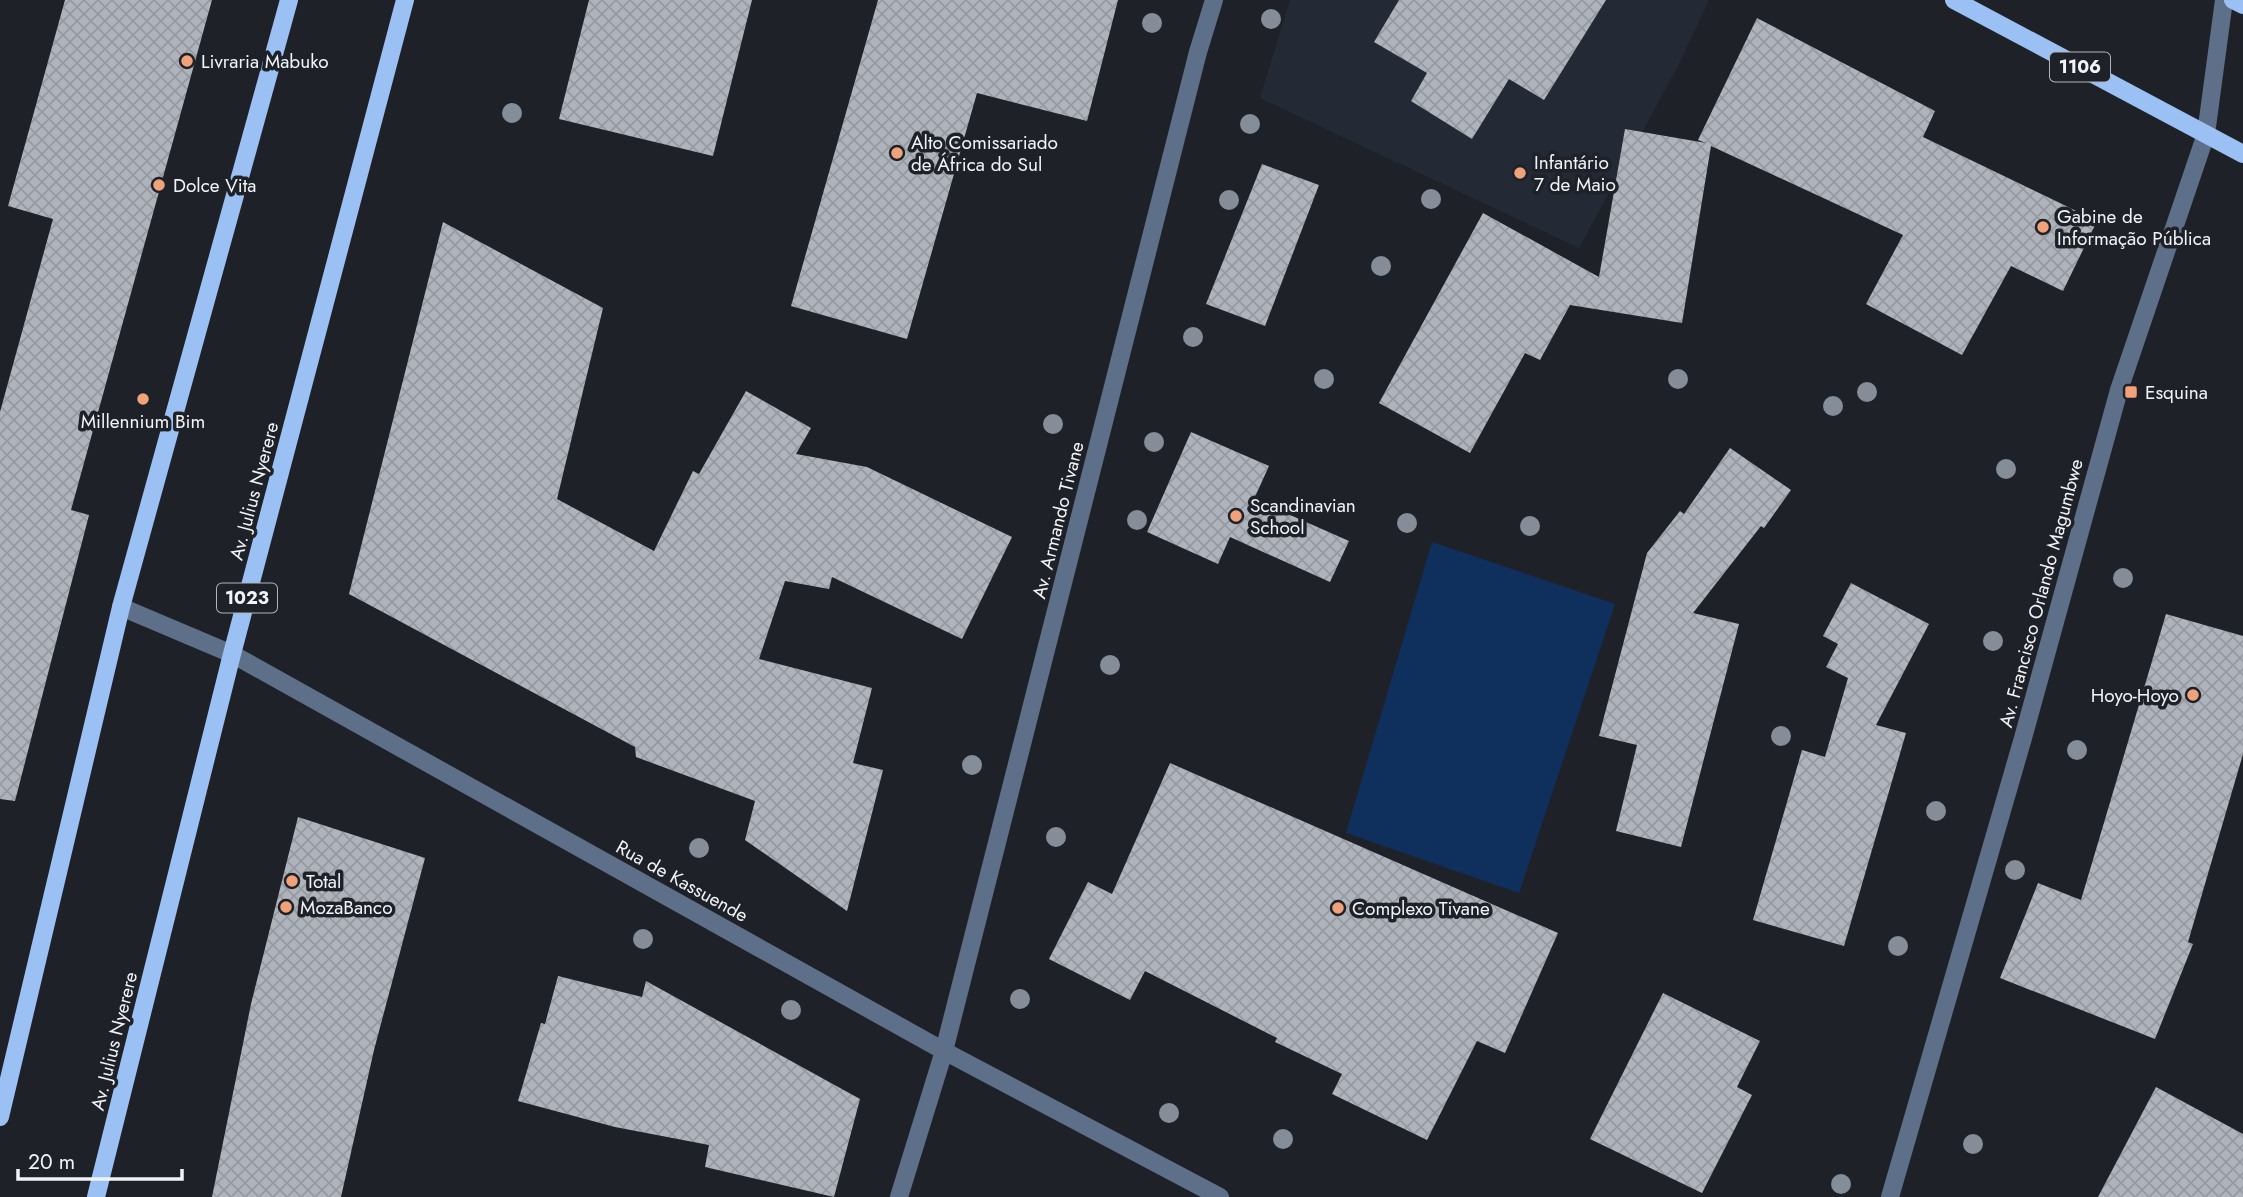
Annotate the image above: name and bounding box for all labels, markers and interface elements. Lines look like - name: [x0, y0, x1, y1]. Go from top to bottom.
- place label: Livraria Mabuko: [201, 48, 329, 75]
- road number: 1106: [2050, 52, 2110, 82]
- marker: Livraria Mabuko: [179, 53, 195, 69]
- place label: Alto Comissariado de África do Sul: [911, 129, 1058, 178]
- marker: Alto Comissariado de África do Sul: [889, 145, 905, 161]
- place label: Infantário 7 de Maio: [1534, 149, 1616, 198]
- marker: Infantário 7 de Maio: [1512, 165, 1528, 181]
- place label: Dolce Vita: [173, 172, 256, 199]
- marker: Dolce Vita: [151, 177, 167, 193]
- place label: Gabine de Informação Pública: [2057, 203, 2211, 252]
- marker: Gabine de Informação Pública: [2035, 219, 2051, 235]
- place label: Esquina: [2145, 379, 2208, 406]
- marker: Esquina: [2123, 384, 2139, 400]
- marker: Millennium Bim: [135, 391, 151, 407]
- place label: Millennium Bim: [81, 408, 205, 435]
- street label: Av. Julius Nyerere: [223, 419, 285, 563]
- street label: Av. Armando Tivane: [1025, 438, 1091, 601]
- street label: Av. Francisco Orlando Magumbwe: [1992, 456, 2090, 730]
- place label: Scandinavian School: [1250, 492, 1356, 541]
- marker: Scandinavian School: [1228, 508, 1244, 524]
- road number: 1023: [217, 584, 277, 612]
- place label: Hoyo-Hoyo: [2091, 682, 2179, 709]
- marker: Hoyo-Hoyo: [2185, 687, 2201, 703]
- street label: Rua de Kassuende: [611, 833, 753, 929]
- place label: Total: [306, 868, 341, 895]
- marker: Total: [284, 873, 300, 889]
- place label: MozaBanco: [300, 894, 393, 921]
- place label: Complexo Tivane: [1352, 895, 1490, 922]
- marker: MozaBanco: [278, 899, 294, 915]
- marker: Complexo Tivane: [1330, 900, 1346, 916]
- street label: Av. Julius Nyerere: [84, 969, 144, 1113]
- scale bar: [18, 1138, 182, 1182]
- text: 20 m: [28, 1147, 75, 1177]

